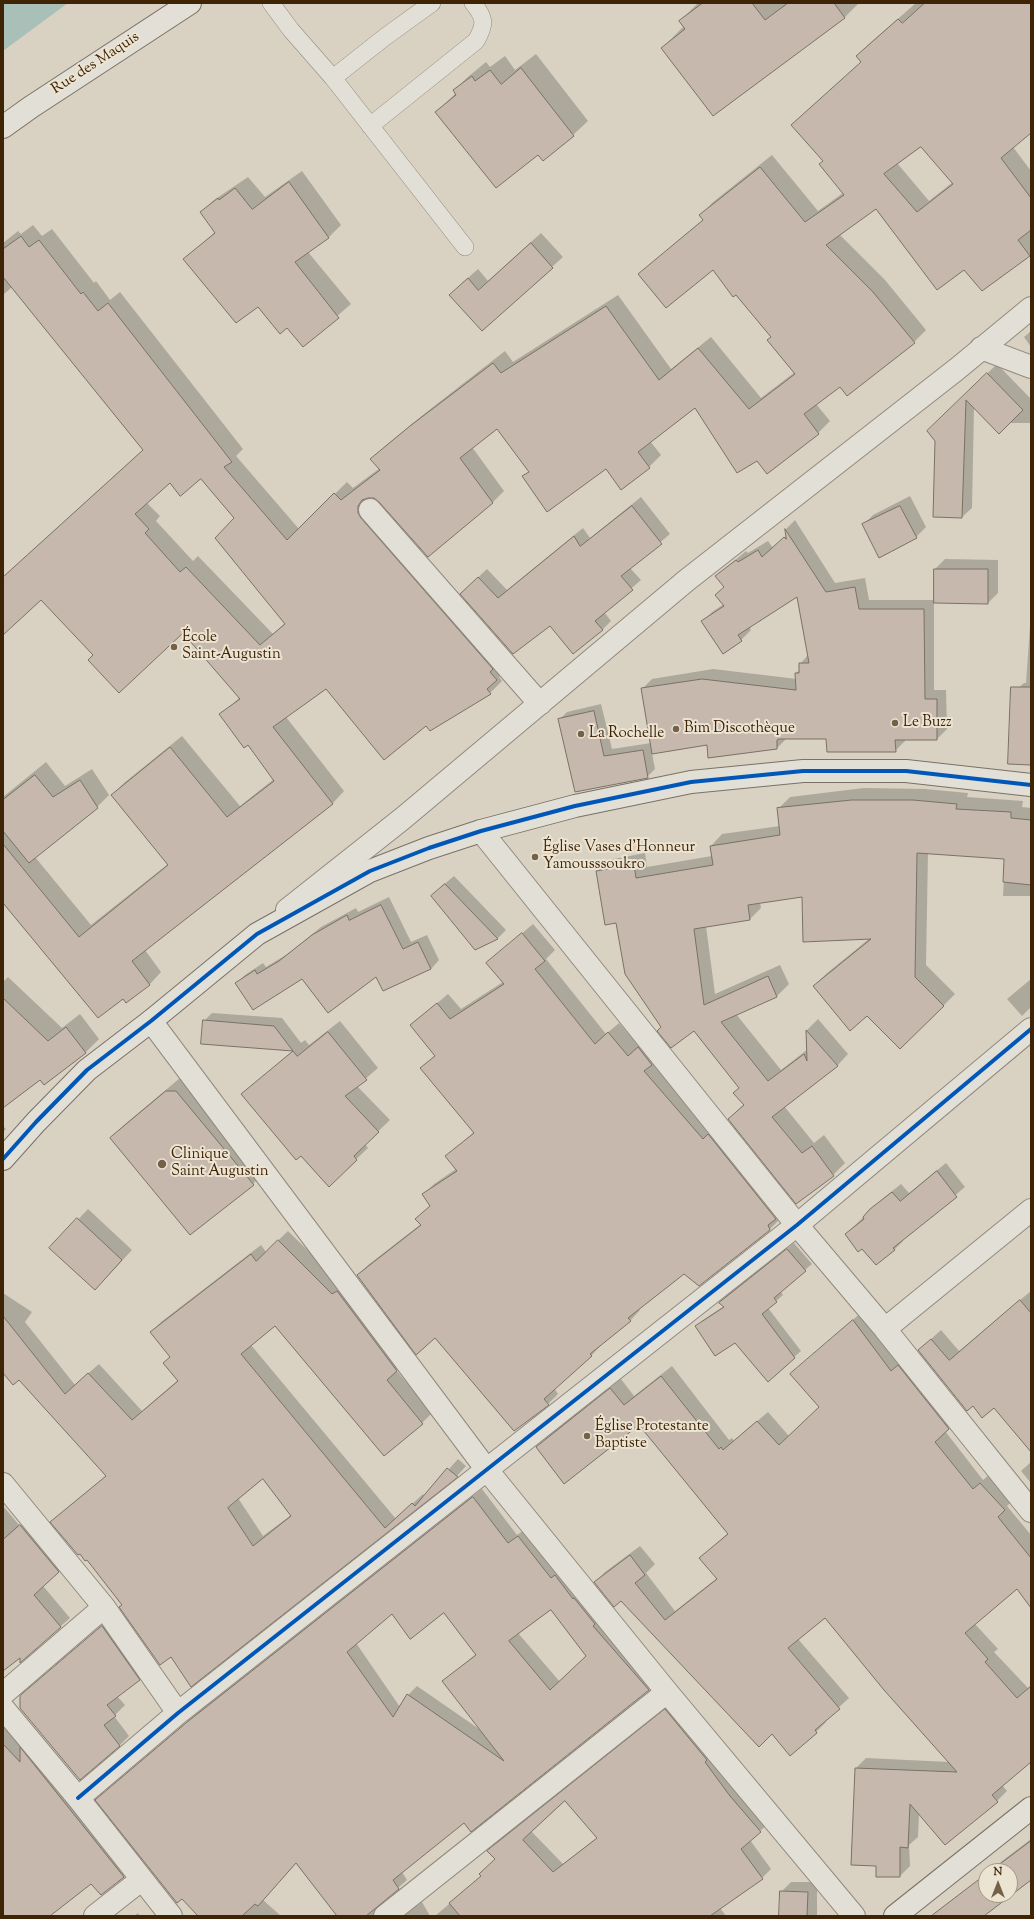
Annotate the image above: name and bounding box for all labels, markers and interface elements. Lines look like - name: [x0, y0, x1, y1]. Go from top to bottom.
- street label: Rue des Maquis: [49, 29, 143, 99]
- place label: École Saint-Augustin: [182, 629, 281, 664]
- marker: École Saint-Augustin: [169, 642, 179, 652]
- place label: Le Buzz: [903, 714, 952, 732]
- marker: Le Buzz: [890, 718, 900, 728]
- place label: Bim Discothèque: [684, 720, 795, 738]
- marker: Bim Discothèque: [671, 724, 681, 734]
- place label: La Rochelle: [589, 725, 664, 743]
- marker: La Rochelle: [576, 729, 586, 739]
- place label: Église Vases d'Honneur Yamousssoukro: [543, 839, 695, 874]
- marker: Église Vases d'Honneur Yamousssoukro: [530, 852, 540, 862]
- place label: Clinique Saint Augustin: [171, 1146, 269, 1181]
- marker: Clinique Saint Augustin: [156, 1158, 168, 1170]
- place label: Église Protestante Baptiste: [595, 1418, 709, 1453]
- marker: Église Protestante Baptiste: [582, 1431, 592, 1441]
- north arrow: [978, 1863, 1018, 1903]
- text: N: [994, 1864, 1002, 1880]

